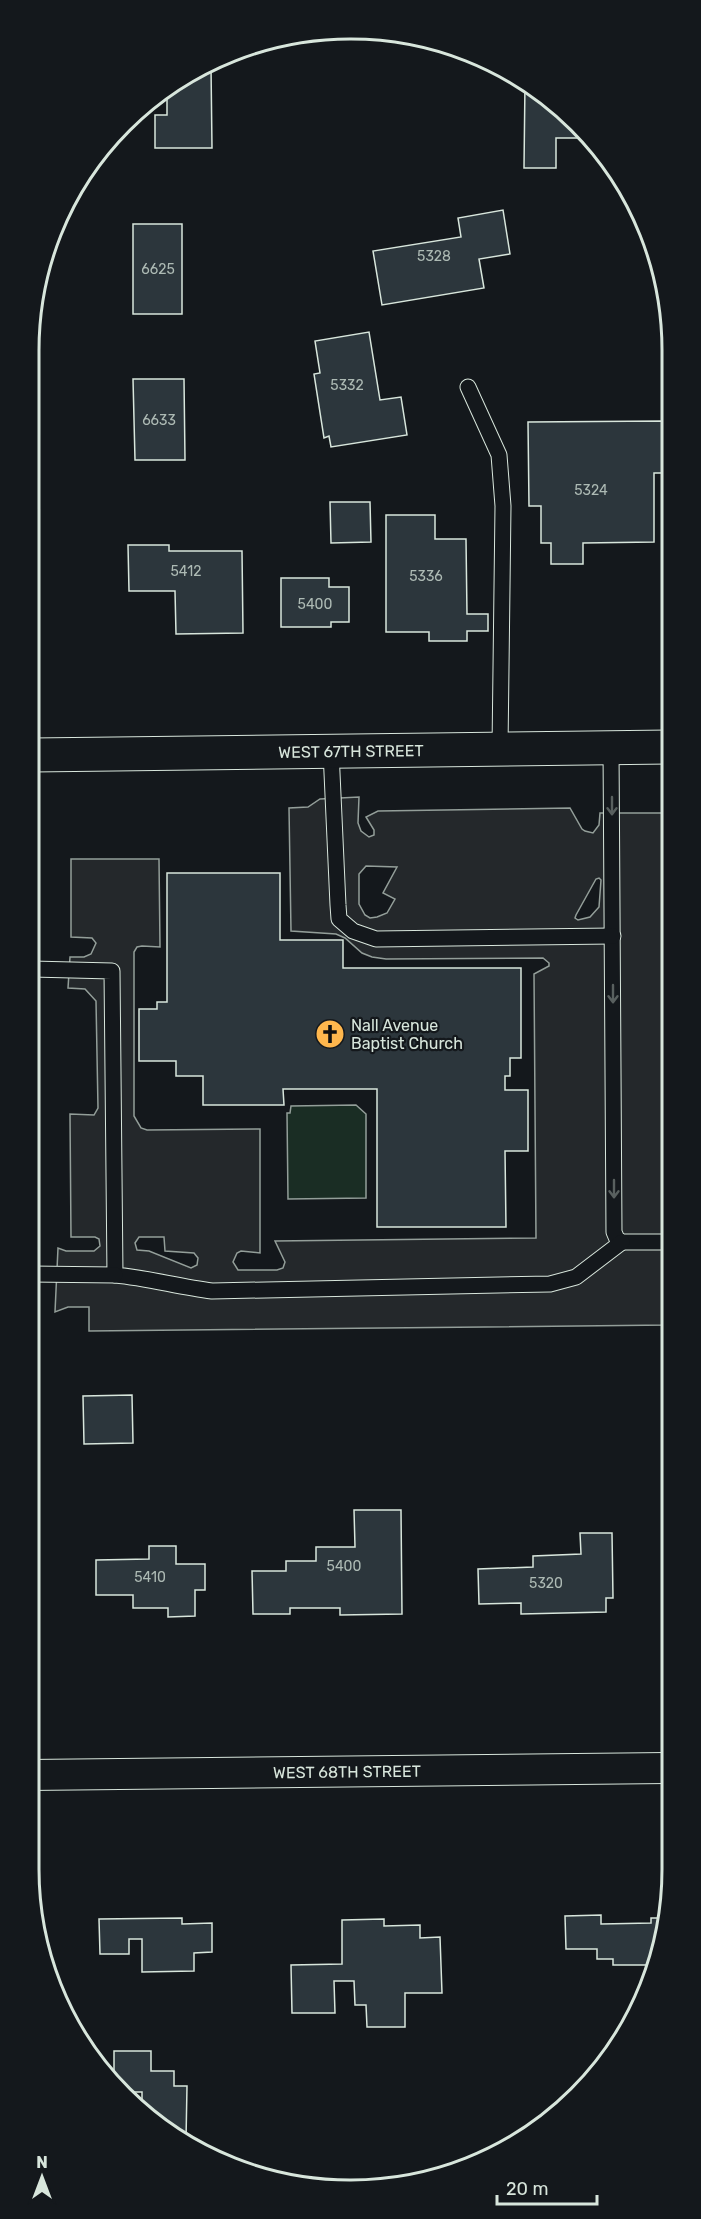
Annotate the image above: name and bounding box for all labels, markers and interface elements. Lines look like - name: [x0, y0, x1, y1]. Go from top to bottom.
- house number: 5328: [417, 248, 451, 265]
- house number: 6625: [141, 261, 175, 278]
- house number: 5332: [330, 377, 364, 394]
- house number: 6633: [142, 412, 176, 429]
- house number: 5324: [574, 482, 608, 499]
- house number: 5412: [171, 563, 201, 580]
- house number: 5336: [409, 568, 443, 585]
- house number: 5400: [298, 596, 333, 613]
- street label: WEST 67TH STREET: [278, 741, 424, 762]
- one-way arrow: [606, 796, 618, 816]
- one-way arrow: [607, 984, 619, 1004]
- place label: Nall Avenue Baptist Church: [351, 1016, 463, 1053]
- church icon: Nall Avenue Baptist Church: [314, 1018, 346, 1050]
- one-way arrow: [608, 1179, 620, 1199]
- house number: 5400: [327, 1558, 362, 1575]
- house number: 5410: [134, 1569, 166, 1586]
- house number: 5320: [529, 1575, 563, 1592]
- street label: WEST 68TH STREET: [273, 1762, 421, 1782]
- north arrow: [12, 2147, 72, 2207]
- text: N: [36, 2153, 48, 2172]
- scale bar: [497, 2168, 598, 2206]
- text: 20 m: [506, 2178, 548, 2200]

